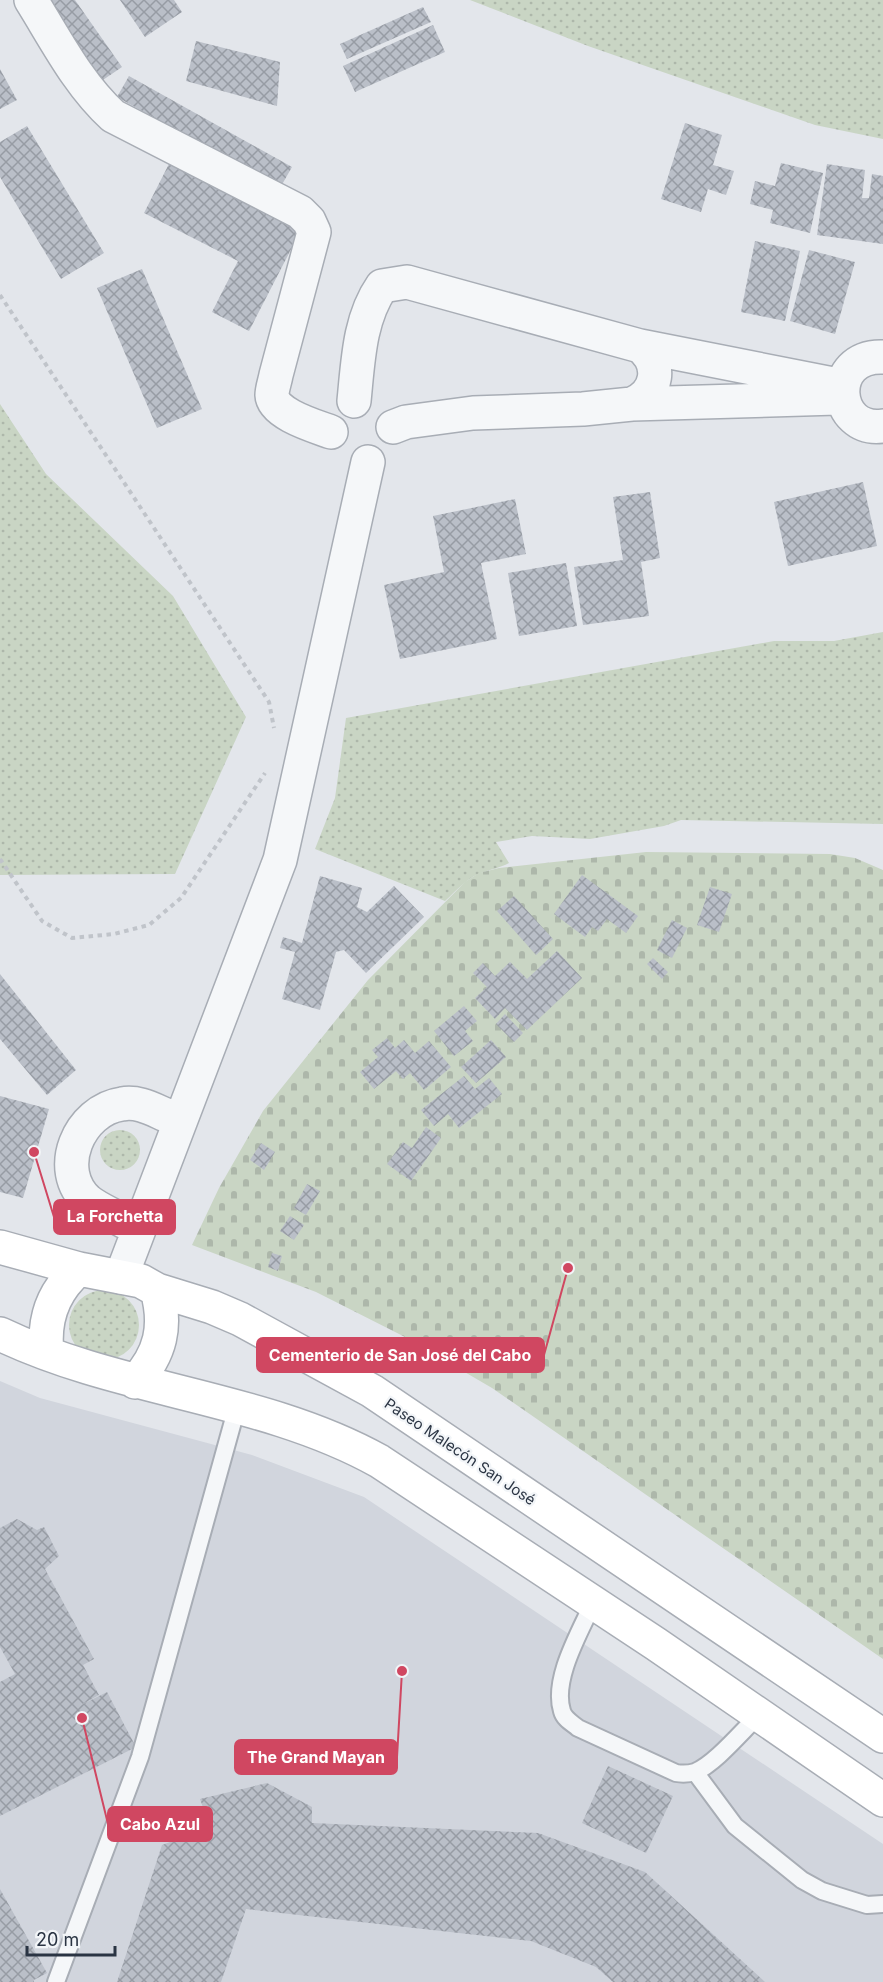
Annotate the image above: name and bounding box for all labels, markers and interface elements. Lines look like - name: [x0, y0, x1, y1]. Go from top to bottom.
- callout: La Forchetta: [54, 1200, 175, 1234]
- text: La Forchetta: [67, 1206, 163, 1226]
- callout: Cementerio de San José del Cabo: [257, 1338, 544, 1372]
- text: Cementerio de San José del Cabo: [269, 1345, 531, 1365]
- street label: Paseo Malecón San José: [381, 1394, 539, 1509]
- callout: The Grand Mayan: [235, 1740, 397, 1774]
- text: The Grand Mayan: [247, 1747, 385, 1767]
- callout: Cabo Azul: [108, 1807, 212, 1841]
- text: Cabo Azul: [120, 1814, 200, 1834]
- scale bar: [27, 1919, 116, 1957]
- text: 20 m: [36, 1929, 79, 1950]

